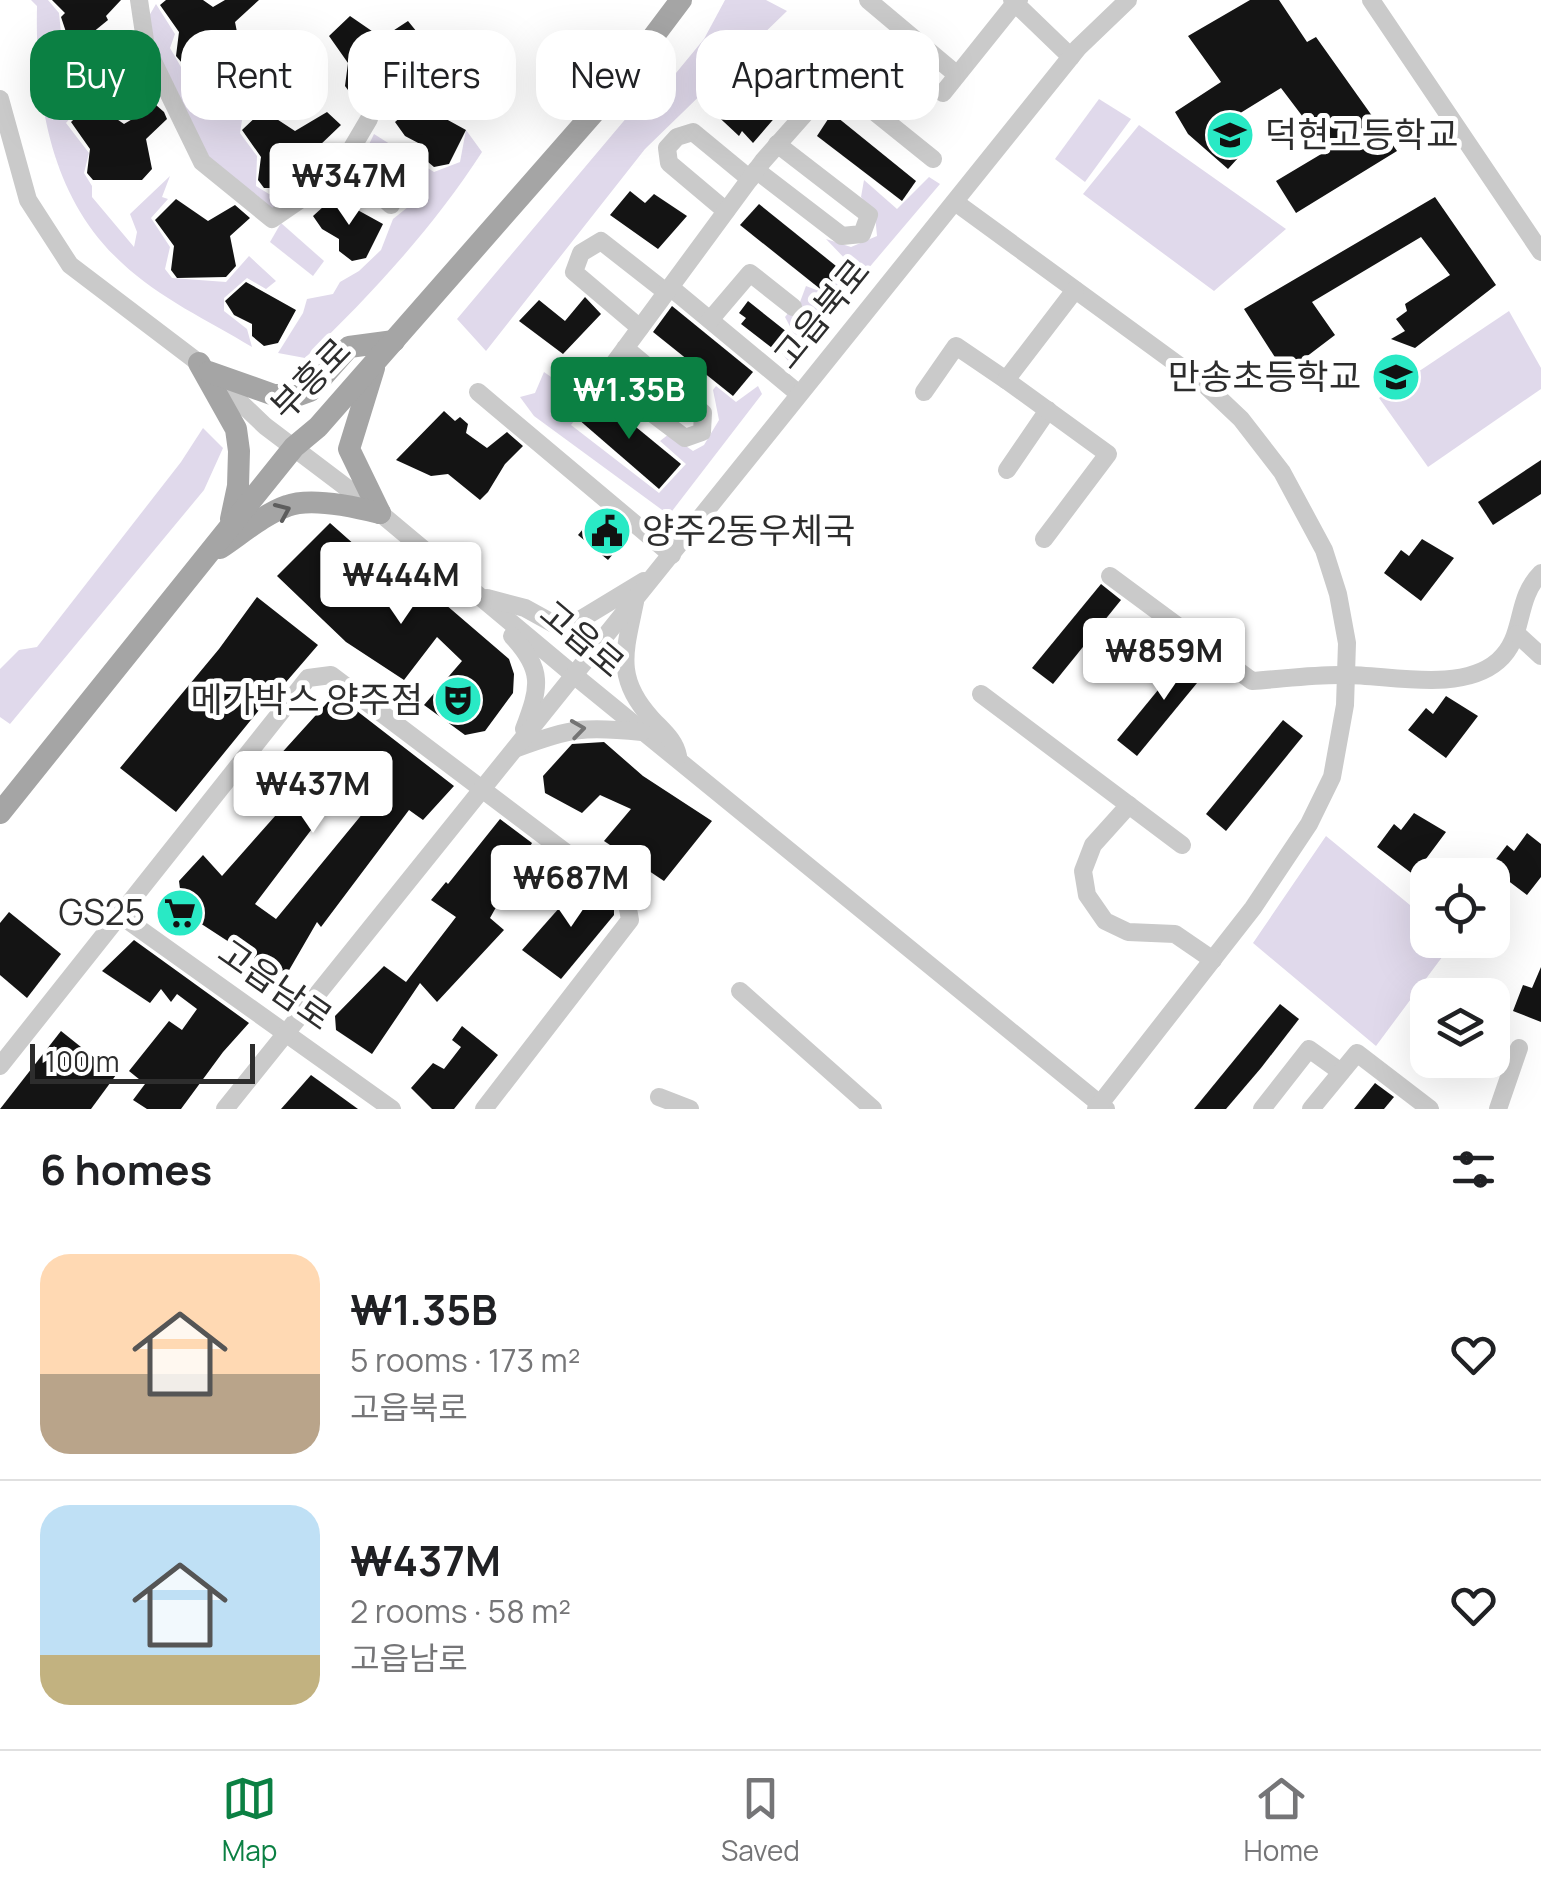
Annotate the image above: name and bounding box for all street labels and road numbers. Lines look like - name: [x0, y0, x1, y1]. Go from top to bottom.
- street label: 고읍북로: [762, 248, 880, 379]
- street label: 부흥로: [259, 327, 361, 430]
- street label: 고읍로: [530, 589, 635, 688]
- street label: 고읍남로: [209, 928, 342, 1041]

